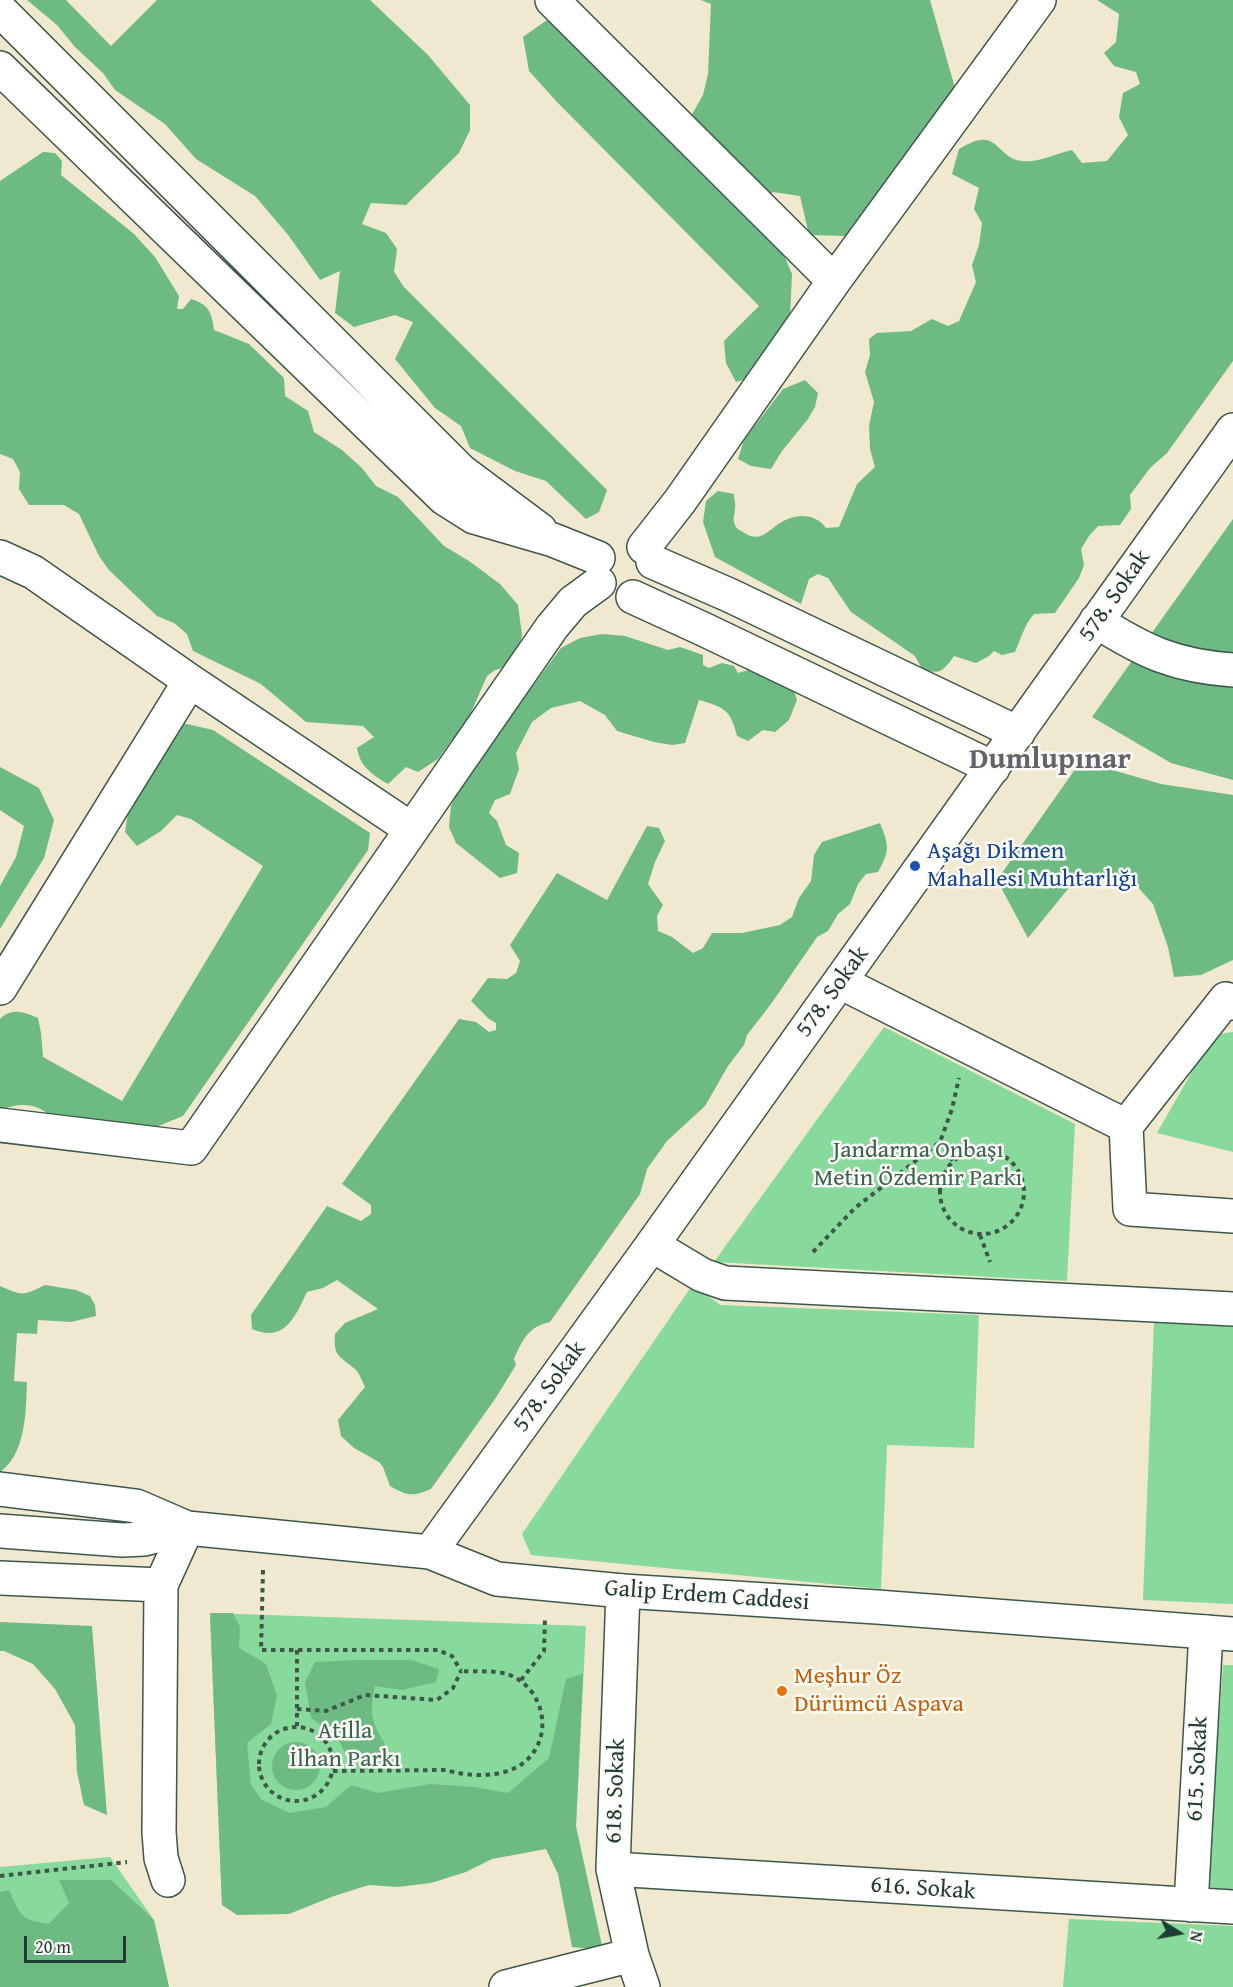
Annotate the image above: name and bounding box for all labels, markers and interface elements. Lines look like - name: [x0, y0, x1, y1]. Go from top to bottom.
- street label: 578. Sokak: [1073, 545, 1157, 647]
- district label: Dumlupınar: [969, 742, 1131, 778]
- place label: Aşağı Dikmen Mahallesi Muhtarlığı: [927, 838, 1137, 894]
- marker: Aşağı Dikmen Mahallesi Muhtarlığı: [908, 859, 922, 873]
- street label: 578. Sokak: [790, 941, 876, 1043]
- park label: Jandarma Onbaşı Metin Özdemir Parkı: [814, 1137, 1022, 1193]
- street label: 578. Sokak: [507, 1336, 593, 1438]
- street label: Galip Erdem Caddesi: [604, 1574, 810, 1618]
- place label: Meşhur Öz Dürümcü Aspava: [794, 1663, 964, 1719]
- marker: Meşhur Öz Dürümcü Aspava: [775, 1684, 789, 1698]
- street label: 615. Sokak: [1181, 1716, 1215, 1822]
- park label: Atilla İlhan Parkı: [290, 1718, 400, 1774]
- street label: 618. Sokak: [600, 1738, 632, 1844]
- street label: 616. Sokak: [869, 1871, 977, 1907]
- north arrow: [1149, 1903, 1209, 1963]
- scale bar: [27, 1924, 129, 1962]
- text: N: [1184, 1929, 1209, 1944]
- text: 20 m: [35, 1933, 71, 1960]

